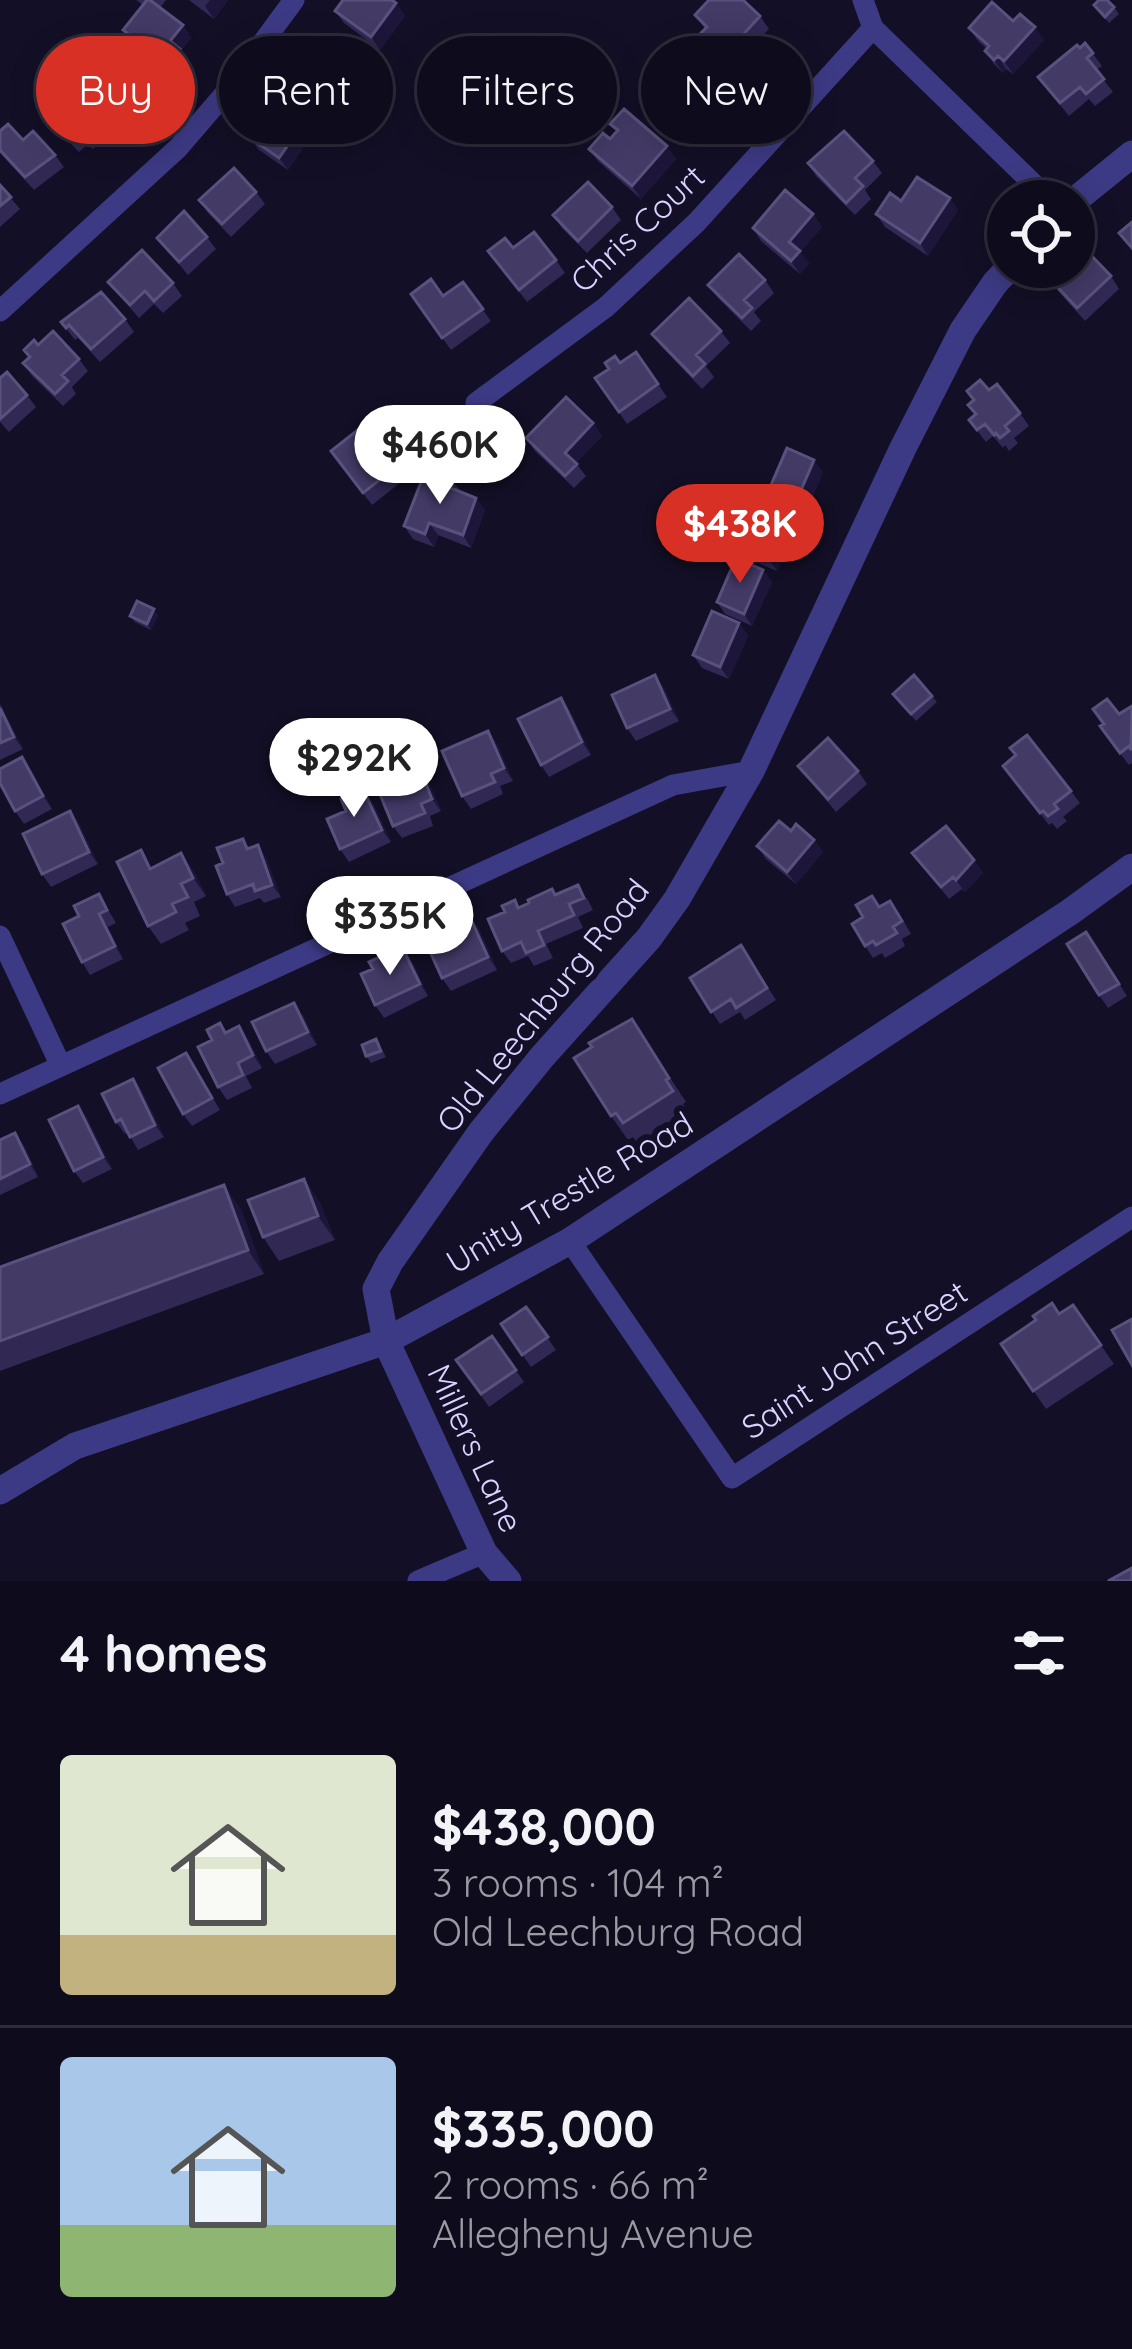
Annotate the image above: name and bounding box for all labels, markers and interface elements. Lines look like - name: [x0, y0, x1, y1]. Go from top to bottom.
- chip: Buy: [36, 36, 195, 144]
- chip: Rent: [219, 36, 393, 144]
- chip: Filters: [417, 36, 617, 144]
- chip: New: [641, 36, 811, 144]
- street label: Chris Court: [561, 155, 713, 301]
- map controls: [987, 180, 1095, 288]
- button: locate: [987, 180, 1095, 288]
- pin: $460K: [356, 405, 524, 507]
- text: $460K: [381, 419, 499, 468]
- pin: $438K: [656, 484, 824, 586]
- text: $438K: [683, 498, 797, 547]
- pin: $292K: [270, 718, 438, 820]
- text: $292K: [296, 732, 412, 781]
- street label: Old Leechburg Road: [427, 870, 657, 1140]
- pin: $335K: [306, 876, 474, 978]
- text: $335K: [333, 890, 447, 939]
- street label: Unity Trestle Road: [438, 1102, 700, 1282]
- street label: Saint John Street: [734, 1271, 974, 1447]
- street label: Millers Lane: [419, 1358, 533, 1538]
- icon: filters: [1006, 1620, 1072, 1686]
- text: 4 homes: [60, 1621, 268, 1685]
- text: $438,000: [432, 1794, 656, 1858]
- icon: home: [156, 1803, 300, 1947]
- text: 3 rooms · 104 m²: [432, 1858, 724, 1907]
- text: Old Leechburg Road: [432, 1907, 804, 1956]
- text: $335,000: [432, 2096, 655, 2160]
- icon: home: [156, 2105, 300, 2249]
- text: 2 rooms · 66 m²: [432, 2160, 709, 2209]
- text: Allegheny Avenue: [432, 2209, 754, 2258]

